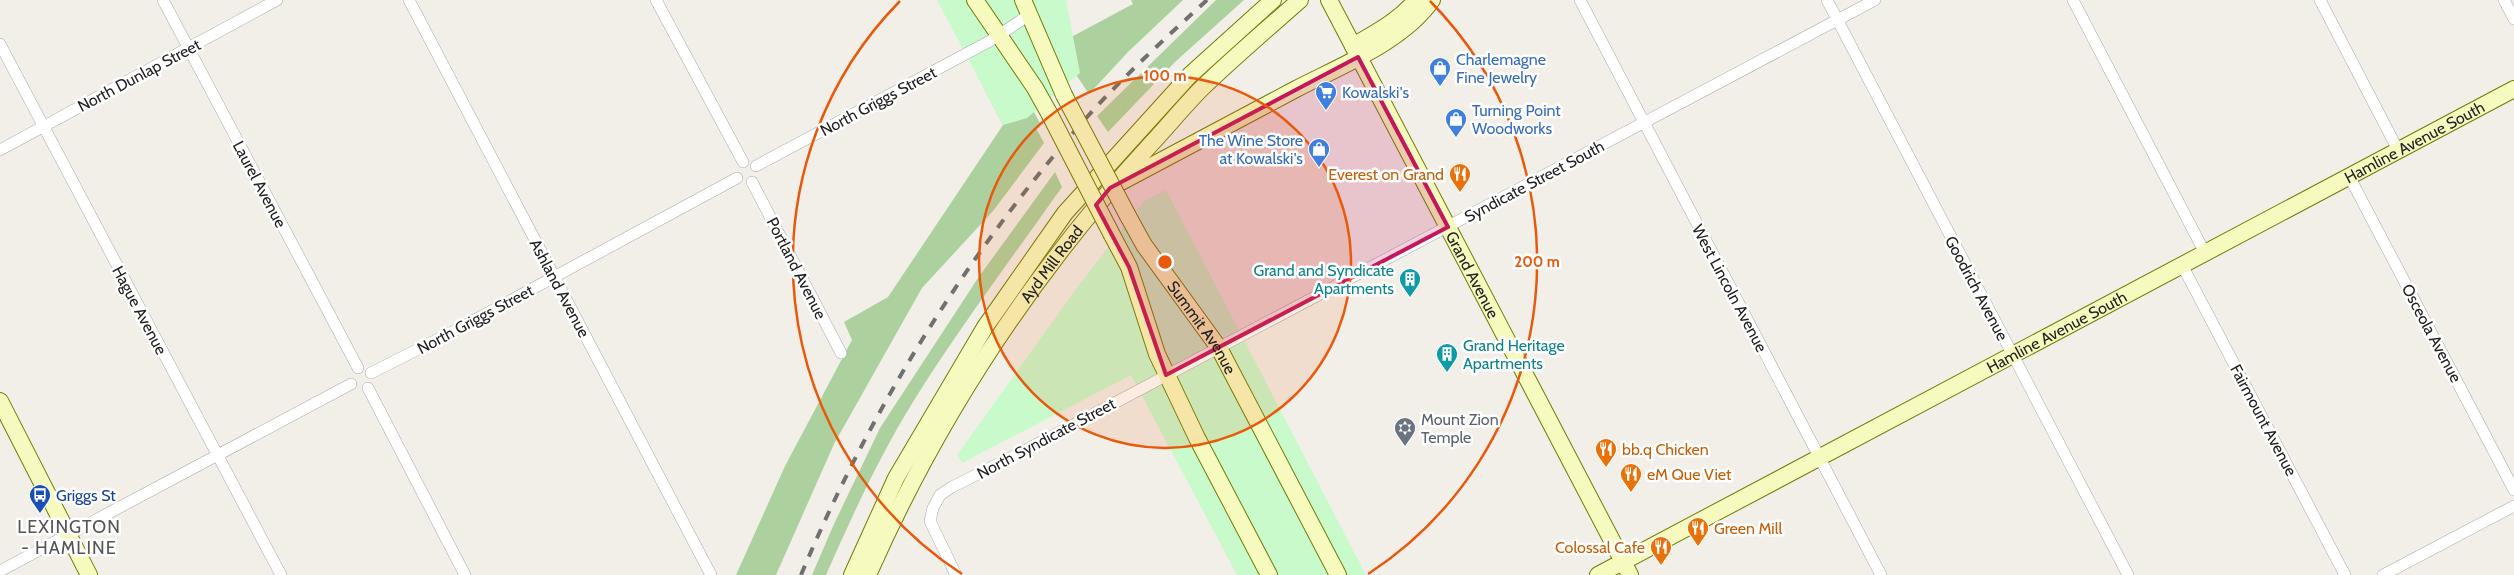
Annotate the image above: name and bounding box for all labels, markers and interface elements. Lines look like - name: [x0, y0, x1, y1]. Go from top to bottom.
- street label: North Dunlap Street: [75, 35, 204, 116]
- place label: Charlemagne Fine Jewelry: [1456, 50, 1546, 87]
- shop icon: Charlemagne Fine Jewelry: [1428, 56, 1452, 87]
- street label: North Griggs Street: [817, 63, 940, 140]
- text: 100 m: [1143, 67, 1187, 85]
- supermarket icon: Kowalski's: [1314, 80, 1338, 111]
- place label: Kowalski's: [1342, 83, 1409, 102]
- street label: Hamline Avenue South: [2341, 97, 2488, 187]
- place label: Turning Point Woodworks: [1472, 101, 1561, 138]
- shop icon: Turning Point Woodworks: [1444, 107, 1468, 138]
- place label: The Wine Store at Kowalski's: [1199, 131, 1303, 168]
- shop icon: The Wine Store at Kowalski's: [1307, 137, 1331, 168]
- street label: Syndicate Street South: [1461, 137, 1607, 226]
- street label: Laurel Avenue: [229, 138, 290, 231]
- restaurant icon: Everest on Grand: [1448, 162, 1472, 193]
- place label: Everest on Grand: [1328, 165, 1444, 184]
- street label: Portland Avenue: [763, 214, 830, 322]
- street label: West Lincoln Avenue: [1688, 221, 1771, 355]
- street label: Ayd Mill Road: [1017, 222, 1087, 306]
- street label: Grand Avenue: [1442, 228, 1503, 322]
- street label: Goodrich Avenue: [1941, 233, 2012, 344]
- street label: Ashland Avenue: [526, 236, 593, 341]
- centre of rings: [1156, 253, 1174, 271]
- text: 200 m: [1514, 253, 1560, 271]
- place label: Grand and Syndicate Apartments: [1254, 261, 1394, 298]
- street label: Hague Avenue: [108, 263, 171, 358]
- building icon: Grand and Syndicate Apartments: [1398, 267, 1422, 298]
- street label: Summit Avenue: [1163, 277, 1240, 377]
- street label: North Griggs Street: [414, 281, 537, 358]
- street label: Osceola Avenue: [2398, 281, 2465, 386]
- street label: Hamline Avenue South: [1983, 287, 2130, 377]
- place label: Grand Heritage Apartments: [1463, 336, 1565, 373]
- building icon: Grand Heritage Apartments: [1435, 342, 1459, 373]
- street label: Fairmount Avenue: [2226, 361, 2301, 479]
- street label: North Syndicate Street: [974, 394, 1119, 483]
- place label: Mount Zion Temple: [1421, 410, 1499, 447]
- synagogue icon: Mount Zion Temple: [1393, 416, 1417, 447]
- restaurant icon: bb.q Chicken: [1594, 437, 1618, 468]
- place label: bb.q Chicken: [1622, 440, 1709, 459]
- restaurant icon: eM Que Viet: [1619, 462, 1643, 493]
- place label: eM Que Viet: [1647, 465, 1732, 484]
- bus stop icon: Griggs St: [28, 483, 52, 514]
- place label: Griggs St: [56, 486, 116, 505]
- district label: LEXINGTON - HAMLINE: [17, 516, 121, 559]
- restaurant icon: Green Mill: [1686, 516, 1710, 547]
- place label: Green Mill: [1714, 519, 1782, 538]
- restaurant icon: Colossal Cafe: [1649, 535, 1673, 566]
- place label: Colossal Cafe: [1555, 538, 1645, 557]

